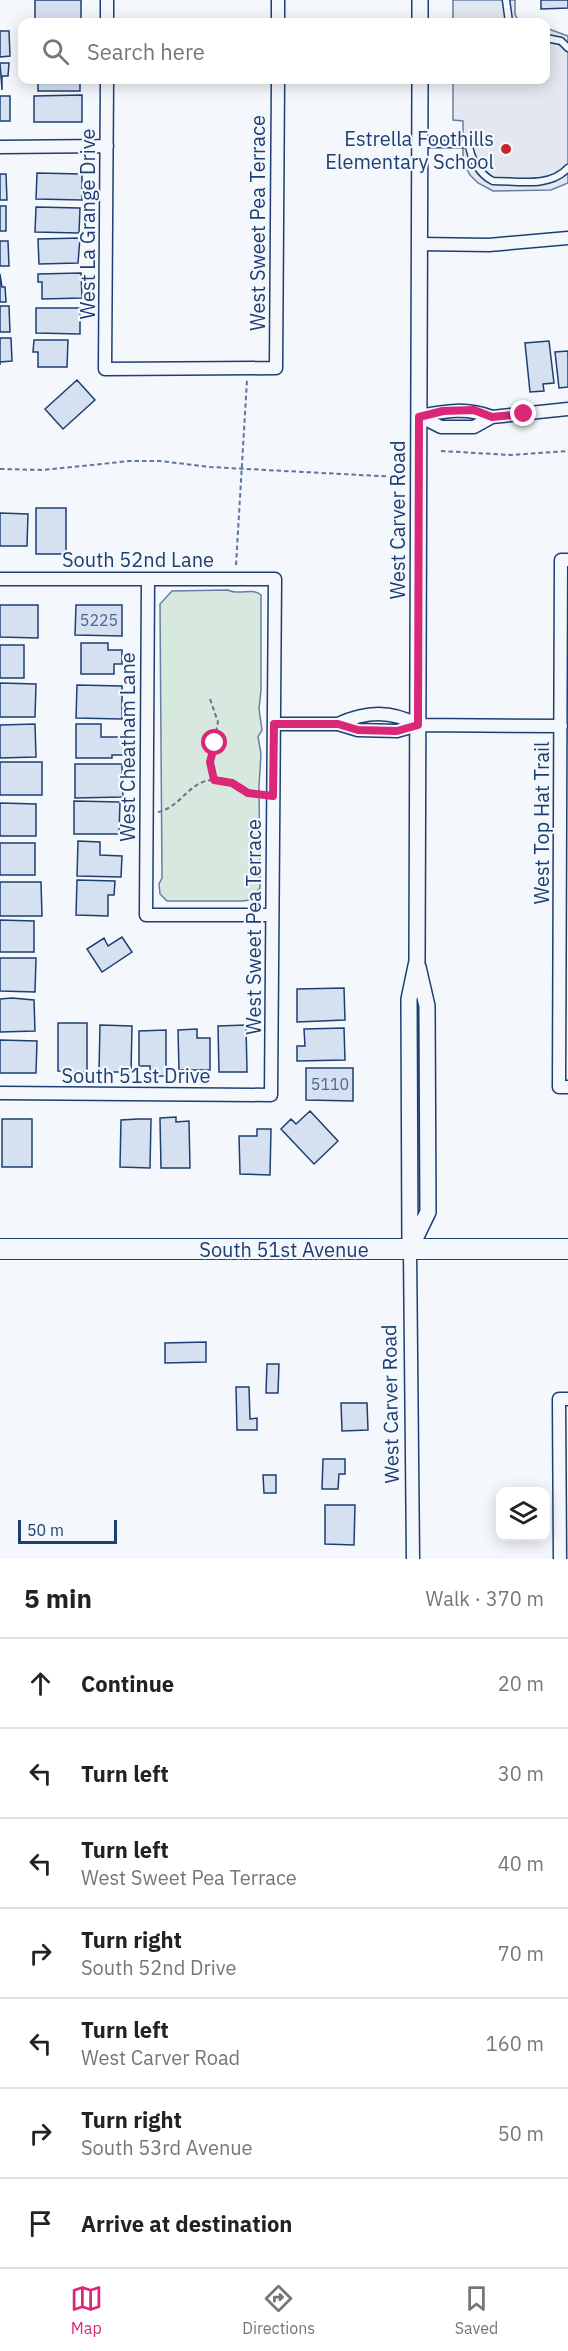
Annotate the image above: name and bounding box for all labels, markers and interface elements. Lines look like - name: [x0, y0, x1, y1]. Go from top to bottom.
- search box: [18, 18, 550, 84]
- icon: search: [39, 35, 72, 68]
- text: Search here: [87, 37, 205, 66]
- street label: West Sweet Pea Terrace: [244, 115, 271, 331]
- place label: Estrella Foothills Elementary School: [325, 125, 494, 175]
- street label: West La Grange Drive: [74, 128, 101, 320]
- marker: Estrella Foothills Elementary School: [499, 142, 513, 156]
- route end: [510, 400, 536, 426]
- street label: West Carver Road: [384, 440, 411, 600]
- street label: South 52nd Lane: [62, 546, 214, 573]
- house number: 5225: [80, 610, 118, 630]
- street label: West Cheatham Lane: [114, 652, 141, 842]
- route start: [201, 729, 227, 755]
- street label: West Top Hat Trail: [528, 742, 555, 904]
- street label: West Sweet Pea Terrace: [240, 819, 267, 1035]
- street label: South 51st Drive: [61, 1062, 211, 1089]
- house number: 5110: [311, 1074, 349, 1094]
- street label: South 51st Avenue: [199, 1236, 369, 1263]
- street label: West Carver Road: [375, 1324, 405, 1484]
- map controls: [496, 1487, 550, 1541]
- button: layers: [496, 1487, 550, 1541]
- scale bar: [18, 1517, 117, 1544]
- text: 50 m: [27, 1520, 64, 1540]
- text: 5 min: [24, 1581, 92, 1615]
- text: Walk · 370 m: [426, 1585, 544, 1612]
- icon: ahead: [24, 1667, 57, 1700]
- text: Continue: [81, 1669, 174, 1698]
- text: 20 m: [498, 1670, 544, 1697]
- icon: left: [24, 1757, 57, 1790]
- text: Turn left: [81, 1759, 169, 1788]
- text: 30 m: [498, 1760, 544, 1787]
- text: Turn left: [81, 1835, 169, 1864]
- icon: left: [24, 1847, 57, 1880]
- text: 40 m: [498, 1850, 544, 1877]
- text: West Sweet Pea Terrace: [81, 1864, 297, 1891]
- text: Turn right: [81, 1925, 182, 1954]
- icon: right: [24, 1937, 57, 1970]
- text: 70 m: [498, 1940, 544, 1967]
- text: South 52nd Drive: [81, 1954, 236, 1981]
- text: Turn left: [81, 2015, 169, 2044]
- icon: left: [24, 2027, 57, 2060]
- text: 160 m: [486, 2030, 544, 2057]
- text: West Carver Road: [81, 2044, 240, 2071]
- text: Turn right: [81, 2105, 182, 2134]
- icon: right: [24, 2117, 57, 2150]
- text: 50 m: [498, 2120, 544, 2147]
- text: South 53rd Avenue: [81, 2134, 253, 2161]
- icon: arrive: [24, 2207, 57, 2240]
- text: Arrive at destination: [81, 2209, 292, 2238]
- tab: Map: [70, 2282, 103, 2338]
- tab: Directions: [242, 2282, 315, 2338]
- tab: Saved: [455, 2282, 498, 2338]

